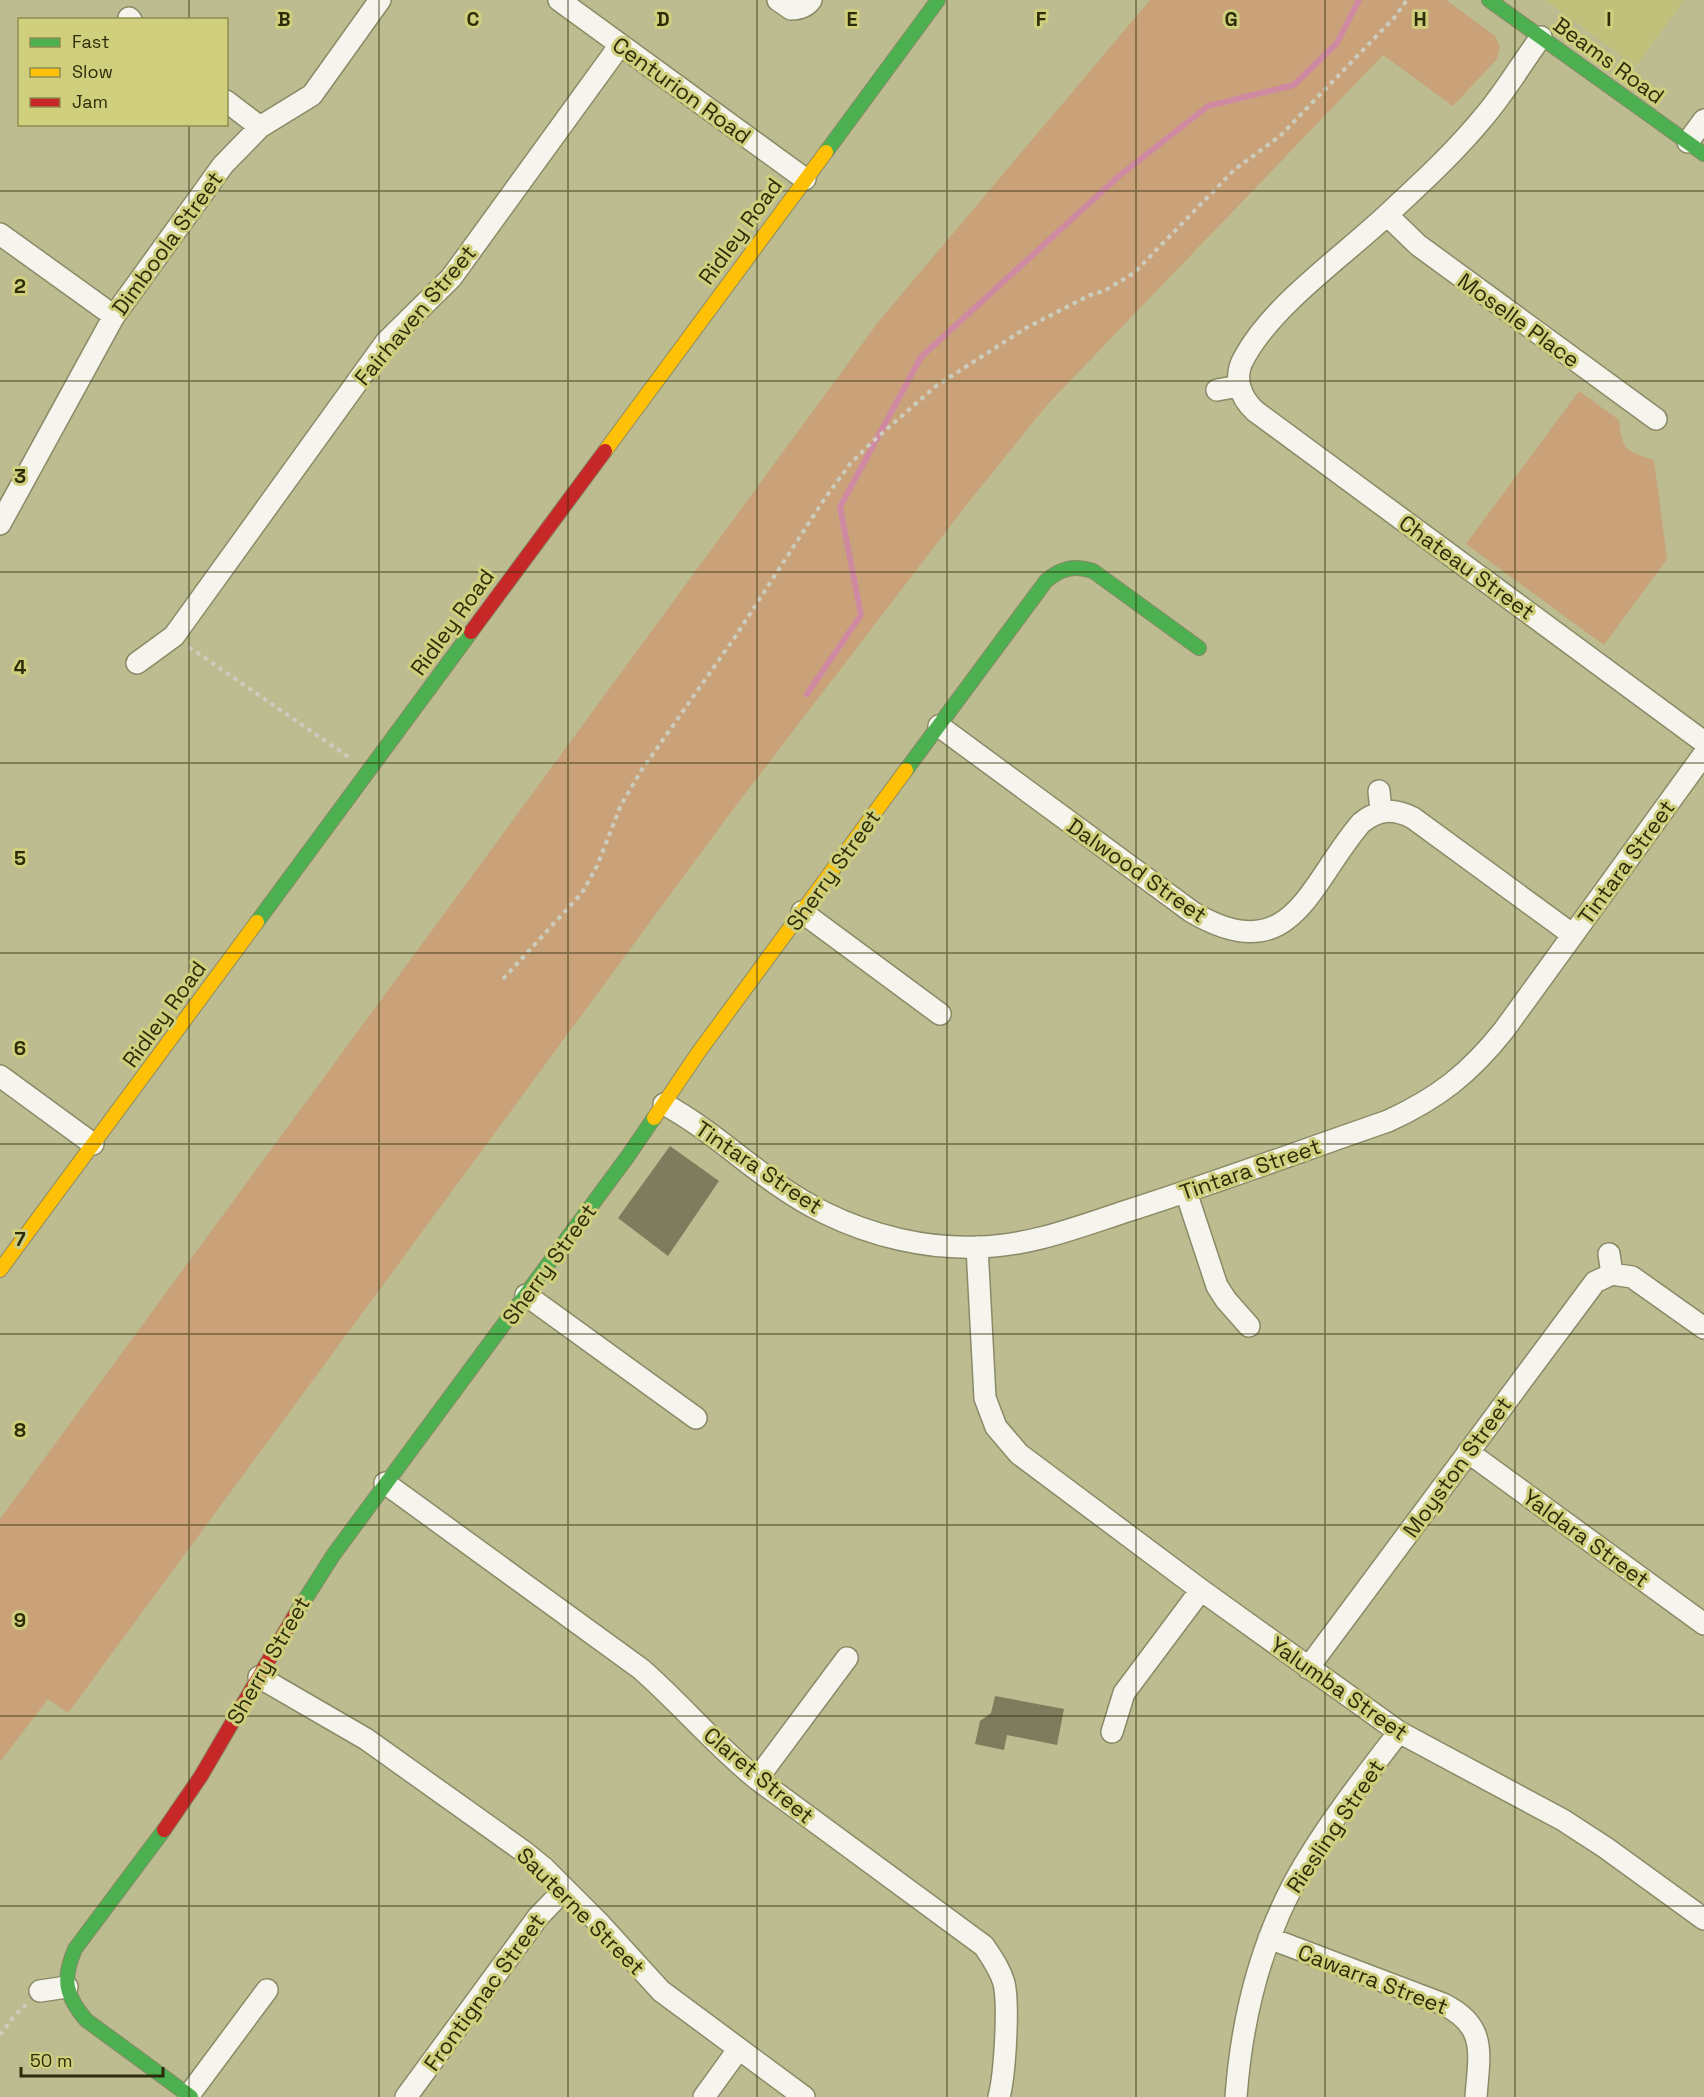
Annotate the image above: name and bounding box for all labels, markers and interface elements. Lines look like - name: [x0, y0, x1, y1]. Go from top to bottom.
- text: B: [277, 6, 291, 32]
- text: C: [467, 6, 480, 32]
- text: D: [656, 6, 670, 32]
- text: E: [846, 6, 858, 32]
- text: F: [1036, 6, 1047, 32]
- text: G: [1224, 6, 1238, 32]
- text: H: [1413, 6, 1427, 32]
- text: I: [1606, 6, 1612, 32]
- street label: Beams Road: [1548, 10, 1670, 110]
- legend: [18, 18, 228, 126]
- text: Fast: [72, 30, 109, 53]
- street label: Centurion Road: [607, 30, 757, 150]
- text: Slow: [72, 60, 113, 83]
- text: Jam: [72, 90, 108, 113]
- street label: Dimboola Street: [105, 166, 229, 320]
- street label: Ridley Road: [692, 172, 788, 290]
- street label: Fairhaven Street: [348, 239, 482, 391]
- street label: Moselle Place: [1453, 266, 1585, 374]
- text: 2: [14, 273, 26, 299]
- text: 3: [14, 463, 26, 489]
- street label: Chateau Street: [1394, 508, 1540, 626]
- street label: Ridley Road: [404, 563, 500, 681]
- text: 4: [14, 654, 27, 680]
- street label: Tintara Street: [1571, 794, 1681, 930]
- street label: Sherry Street: [780, 804, 886, 936]
- street label: Dalwood Street: [1062, 811, 1212, 929]
- text: 5: [14, 845, 26, 871]
- street label: Ridley Road: [116, 955, 212, 1073]
- text: 6: [14, 1035, 26, 1061]
- street label: Tintara Street: [690, 1114, 828, 1220]
- street label: Tintara Street: [1176, 1132, 1324, 1206]
- street label: Sherry Street: [496, 1198, 602, 1330]
- text: 7: [14, 1226, 26, 1252]
- street label: Moyston Street: [1397, 1391, 1517, 1543]
- text: 8: [14, 1417, 26, 1443]
- street label: Yaldara Street: [1517, 1483, 1655, 1593]
- street label: Sherry Street: [220, 1591, 316, 1729]
- text: 9: [14, 1607, 26, 1633]
- street label: Yalumba Street: [1265, 1630, 1413, 1746]
- street label: Claret Street: [698, 1721, 820, 1829]
- street label: Riesling Street: [1280, 1754, 1390, 1898]
- street label: Sauterne Street: [511, 1841, 651, 1981]
- street label: Frontignac Street: [417, 1908, 551, 2076]
- street label: Cawarra Street: [1294, 1938, 1452, 2020]
- scale bar: [21, 2040, 164, 2078]
- text: 50 m: [30, 2049, 72, 2072]

